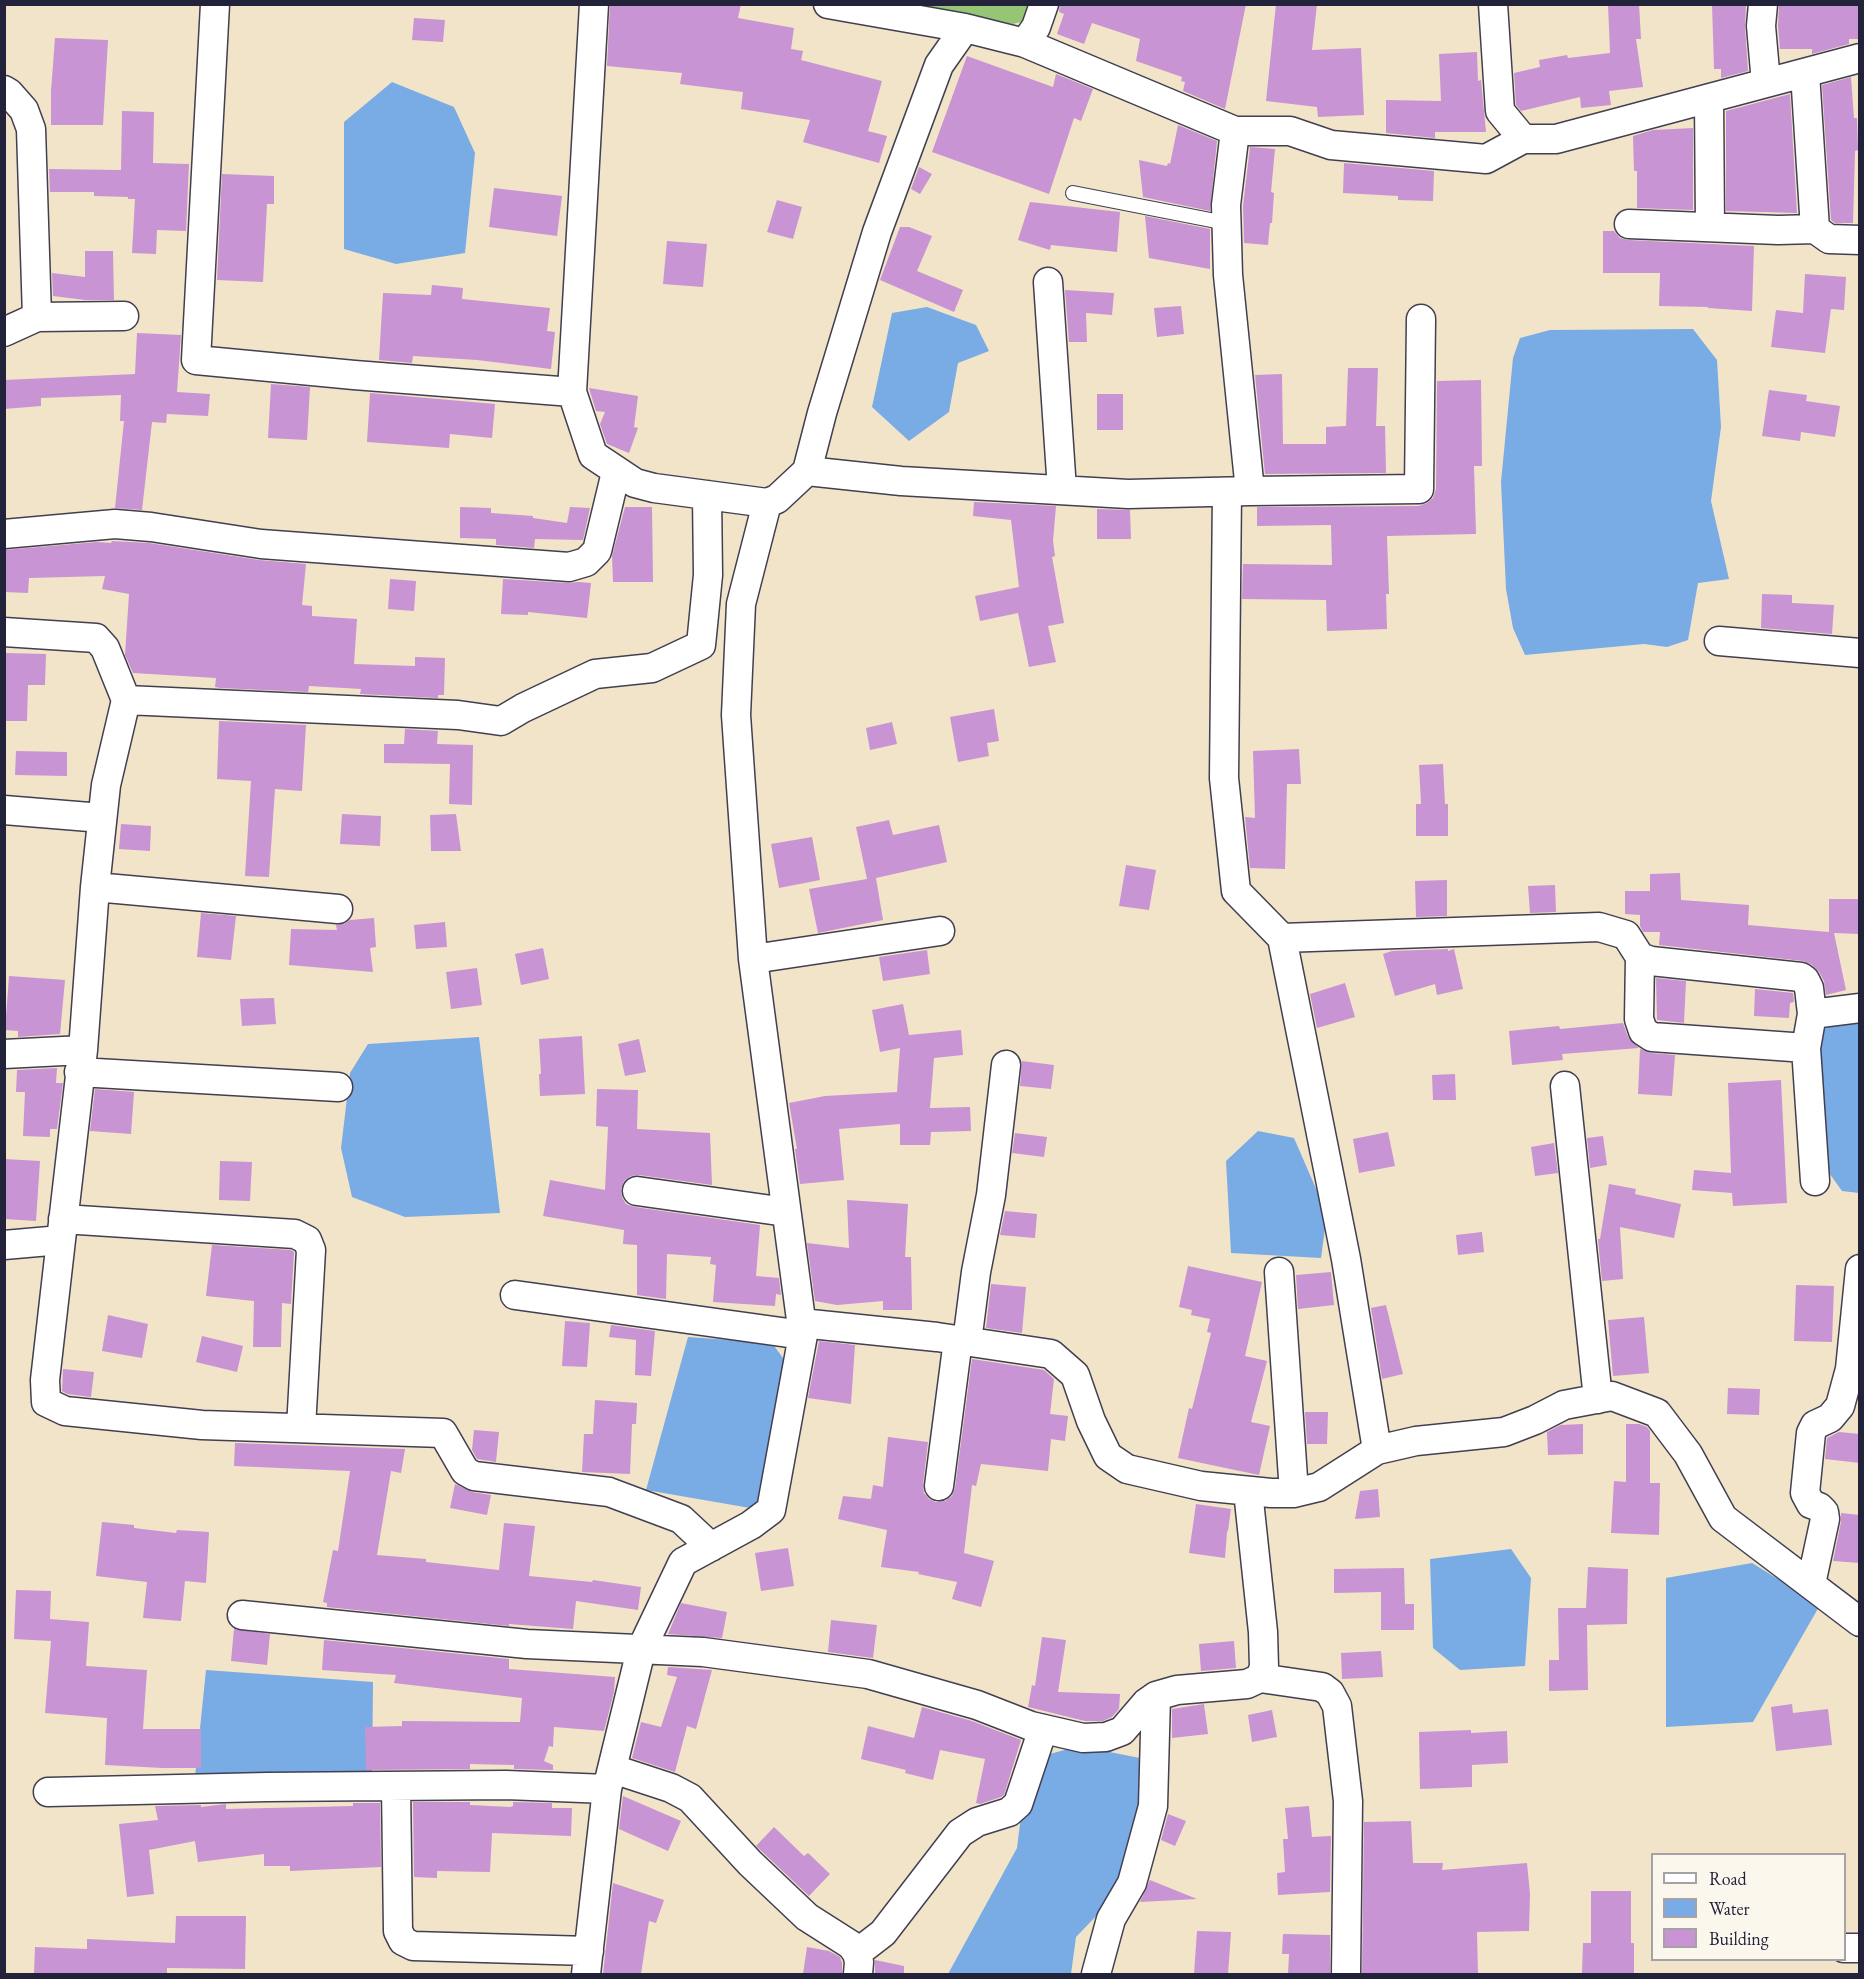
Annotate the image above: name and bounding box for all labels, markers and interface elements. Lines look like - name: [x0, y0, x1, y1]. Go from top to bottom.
- legend: [1651, 1853, 1846, 1961]
- text: Road: [1709, 1867, 1747, 1890]
- text: Water: [1709, 1897, 1750, 1920]
- text: Building: [1709, 1927, 1769, 1950]

